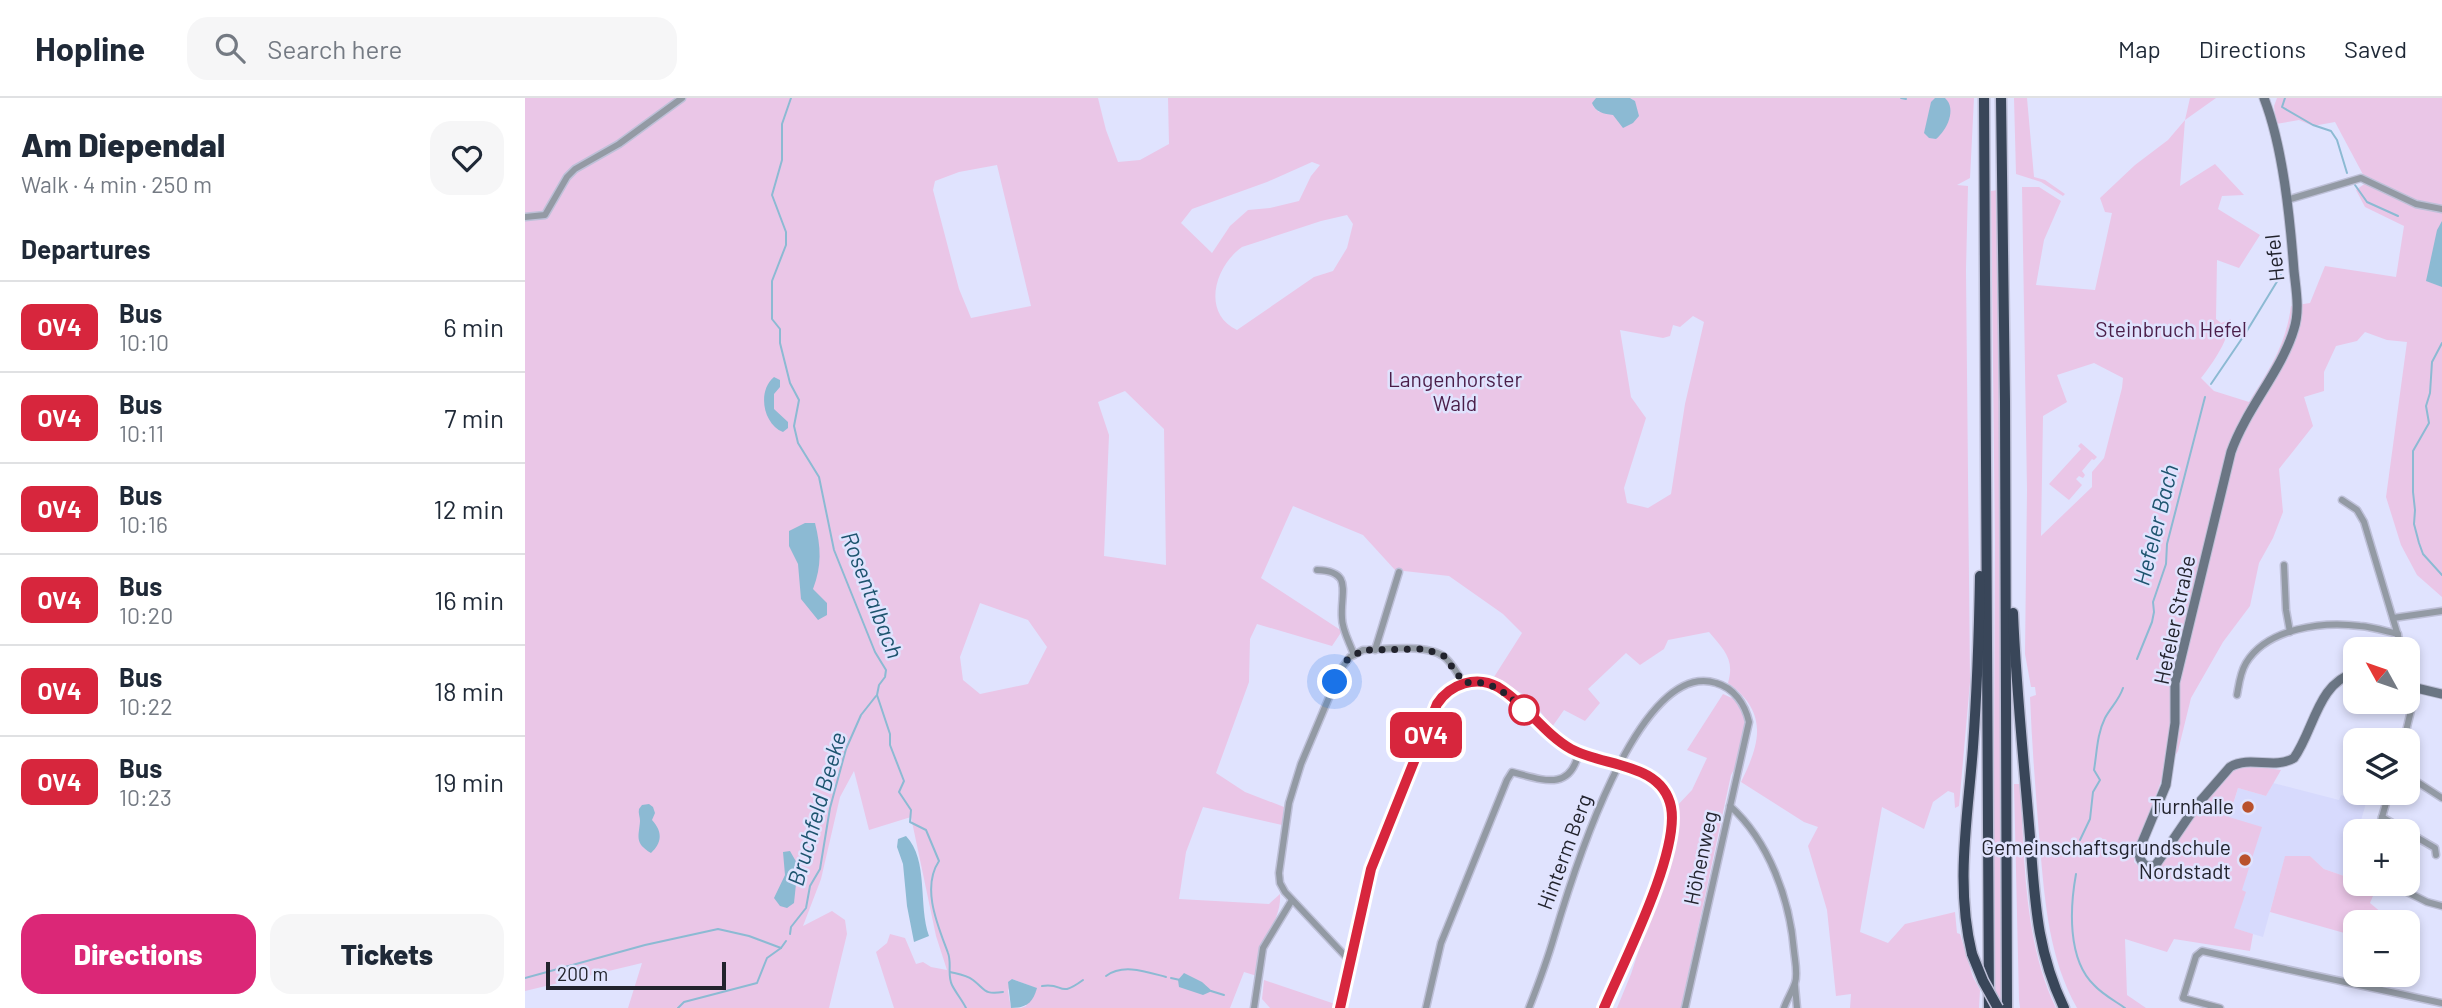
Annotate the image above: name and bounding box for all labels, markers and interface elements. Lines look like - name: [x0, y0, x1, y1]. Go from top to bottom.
- search box: [187, 17, 677, 80]
- text: Hopline: [35, 28, 145, 68]
- icon: search: [211, 29, 249, 67]
- text: Search here: [267, 33, 402, 64]
- text: Map: [2118, 34, 2161, 63]
- text: Directions: [2199, 34, 2306, 63]
- text: Saved: [2344, 34, 2407, 63]
- button: heart: [430, 121, 504, 195]
- text: Am Diependal: [21, 124, 225, 164]
- text: Walk · 4 min · 250 m: [21, 170, 212, 198]
- text: Departures: [21, 233, 151, 264]
- street label: Hefel: [2259, 233, 2288, 283]
- text: Bus: [119, 297, 162, 328]
- text: 6 min: [443, 311, 504, 342]
- text: OV4: [38, 312, 82, 341]
- park label: Steinbruch Hefel: [2095, 316, 2247, 341]
- text: 10:10: [119, 328, 169, 356]
- park label: Langenhorster Wald: [1388, 366, 1522, 415]
- text: Bus: [119, 388, 162, 419]
- text: 7 min: [444, 402, 504, 433]
- text: OV4: [38, 403, 82, 432]
- text: 10:11: [119, 419, 164, 447]
- water label: Hefeler Bach: [2126, 461, 2184, 588]
- text: Bus: [119, 479, 162, 510]
- text: 12 min: [434, 493, 504, 524]
- text: OV4: [38, 494, 82, 523]
- text: 10:16: [119, 510, 168, 538]
- water label: Rosentalbach: [836, 527, 910, 662]
- street label: Hefeler Straße: [2148, 553, 2199, 687]
- text: Bus: [119, 570, 162, 601]
- text: 16 min: [434, 584, 504, 615]
- text: OV4: [38, 585, 82, 614]
- text: 10:20: [119, 601, 173, 629]
- north arrow: [2343, 637, 2420, 714]
- map controls: [2343, 637, 2420, 987]
- text: Bus: [119, 661, 162, 692]
- your location: [1317, 664, 1352, 699]
- text: 18 min: [434, 675, 504, 706]
- text: OV4: [38, 676, 82, 705]
- text: 10:22: [119, 692, 173, 720]
- unlabelled marker: [1509, 695, 1539, 725]
- line badge: OV4: [1386, 712, 1466, 758]
- text: OV4: [1404, 720, 1448, 749]
- button: layers: [2343, 728, 2420, 805]
- water label: Bruchfeld Beeke: [781, 729, 851, 889]
- text: Bus: [119, 752, 162, 783]
- text: 19 min: [434, 766, 504, 797]
- text: OV4: [38, 767, 82, 796]
- text: 10:23: [119, 783, 172, 811]
- street label: Hinterm Berg: [1531, 790, 1596, 913]
- place label: Turnhalle: [2150, 793, 2234, 818]
- marker: Turnhalle: [2240, 799, 2256, 815]
- street label: Höhenweg: [1677, 808, 1722, 907]
- button: +: [2343, 819, 2420, 896]
- place label: Gemeinschaftsgrundschule Nordstadt: [1981, 834, 2231, 883]
- marker: Gemeinschaftsgrundschule Nordstadt: [2237, 852, 2253, 868]
- button: −: [2343, 910, 2420, 987]
- button: Directions: [21, 914, 256, 994]
- button: Tickets: [270, 914, 504, 994]
- scale bar: [546, 959, 726, 991]
- text: 200 m: [557, 962, 608, 985]

